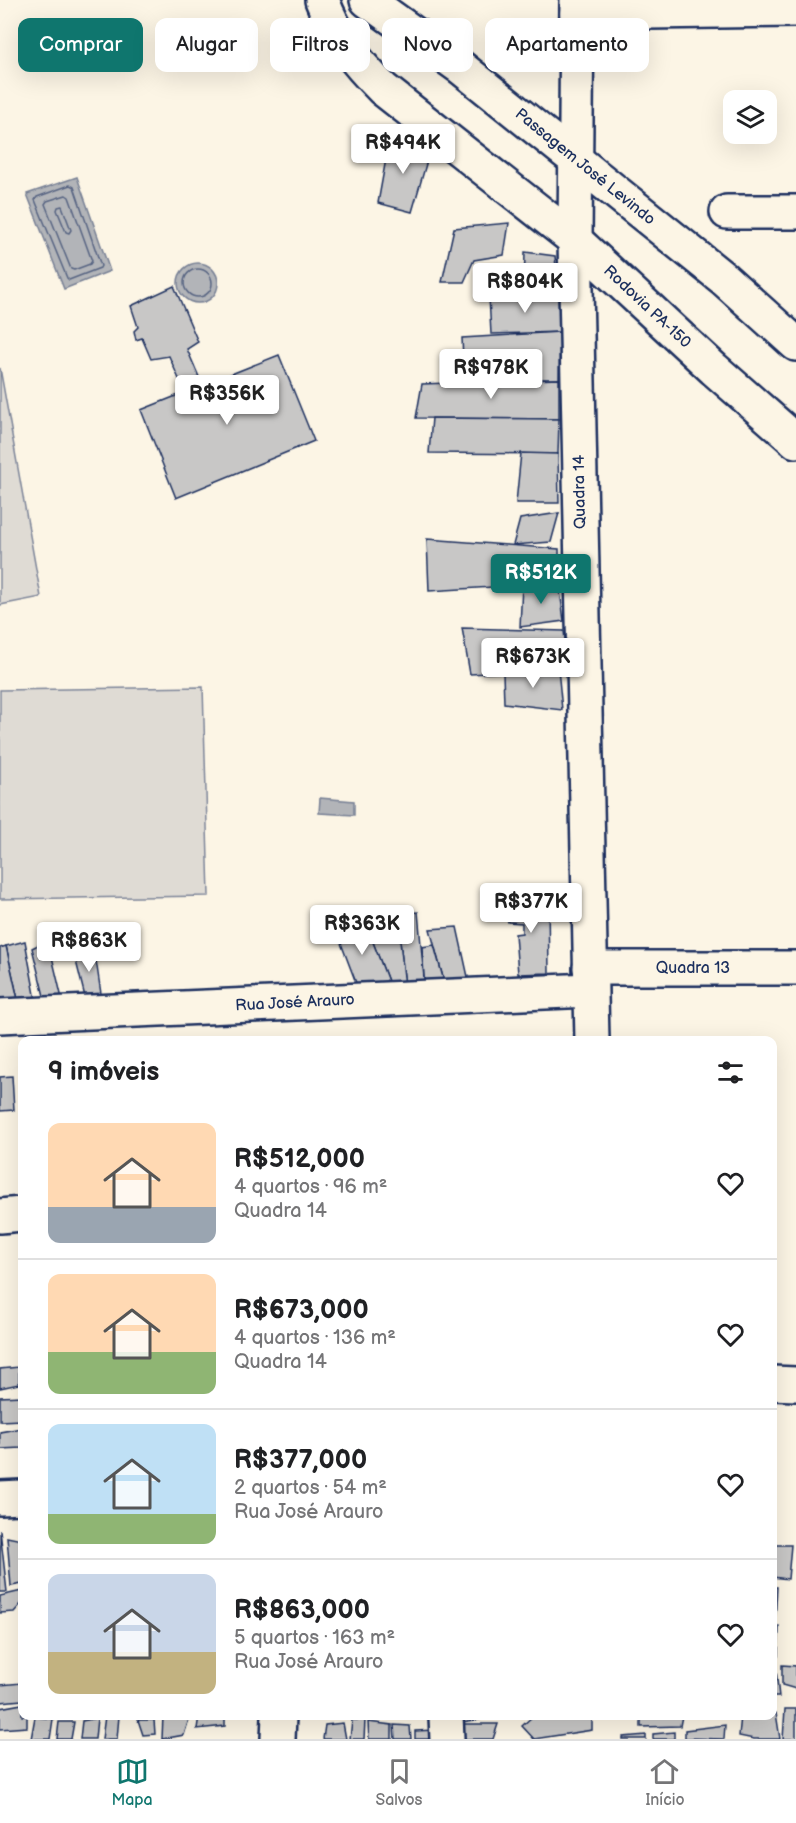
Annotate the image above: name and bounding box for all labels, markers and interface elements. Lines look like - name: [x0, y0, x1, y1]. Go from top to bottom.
- chip: Comprar: [18, 18, 143, 72]
- chip: Alugar: [155, 18, 258, 72]
- chip: Filtros: [270, 18, 370, 72]
- chip: Novo: [382, 18, 473, 72]
- chip: Apartamento: [485, 18, 649, 72]
- map controls: [723, 90, 777, 144]
- button: layers: [723, 90, 777, 144]
- street label: Passagem José Levindo: [511, 105, 659, 229]
- pin: R$494K: [354, 124, 452, 175]
- text: R$494K: [365, 131, 441, 155]
- street label: Rodovia PA-150: [599, 262, 695, 352]
- pin: R$804K: [476, 263, 574, 314]
- text: R$804K: [487, 270, 563, 294]
- pin: R$978K: [442, 349, 540, 400]
- text: R$978K: [453, 356, 529, 380]
- pin: R$356K: [178, 375, 276, 426]
- text: R$356K: [189, 382, 265, 406]
- street label: Quadra 14: [570, 454, 590, 529]
- pin: R$512K: [492, 554, 590, 605]
- text: R$512K: [505, 561, 577, 585]
- pin: R$673K: [484, 638, 582, 689]
- text: R$673K: [495, 645, 571, 669]
- pin: R$377K: [482, 883, 580, 934]
- text: R$377K: [494, 890, 568, 914]
- pin: R$363K: [313, 905, 411, 956]
- text: R$363K: [324, 912, 400, 936]
- pin: R$863K: [40, 922, 138, 973]
- text: R$863K: [51, 929, 127, 953]
- street label: Quadra 13: [656, 959, 730, 978]
- street label: Rua José Arauro: [235, 990, 355, 1016]
- icon: filters: [714, 1056, 747, 1089]
- text: 9 imóveis: [48, 1057, 159, 1088]
- text: R$512,000: [234, 1144, 365, 1175]
- icon: home: [96, 1147, 168, 1219]
- icon: heart: [714, 1167, 747, 1200]
- text: 4 quartos · 96 m²: [234, 1175, 387, 1199]
- text: Quadra 14: [234, 1199, 327, 1223]
- text: R$673,000: [234, 1295, 369, 1326]
- icon: home: [96, 1298, 168, 1370]
- icon: heart: [714, 1318, 747, 1351]
- text: 4 quartos · 136 m²: [234, 1326, 396, 1350]
- text: Quadra 14: [234, 1350, 327, 1374]
- text: R$377,000: [234, 1445, 367, 1476]
- icon: home: [96, 1448, 168, 1520]
- icon: heart: [714, 1468, 747, 1501]
- text: 2 quartos · 54 m²: [234, 1476, 387, 1500]
- text: Rua José Arauro: [234, 1500, 383, 1524]
- text: R$863,000: [234, 1595, 370, 1626]
- icon: home: [96, 1598, 168, 1670]
- icon: heart: [714, 1618, 747, 1651]
- text: 5 quartos · 163 m²: [234, 1626, 395, 1650]
- text: Rua José Arauro: [234, 1650, 383, 1674]
- tab: Mapa: [111, 1755, 153, 1810]
- tab: Salvos: [376, 1755, 422, 1810]
- tab: Início: [645, 1755, 685, 1810]

